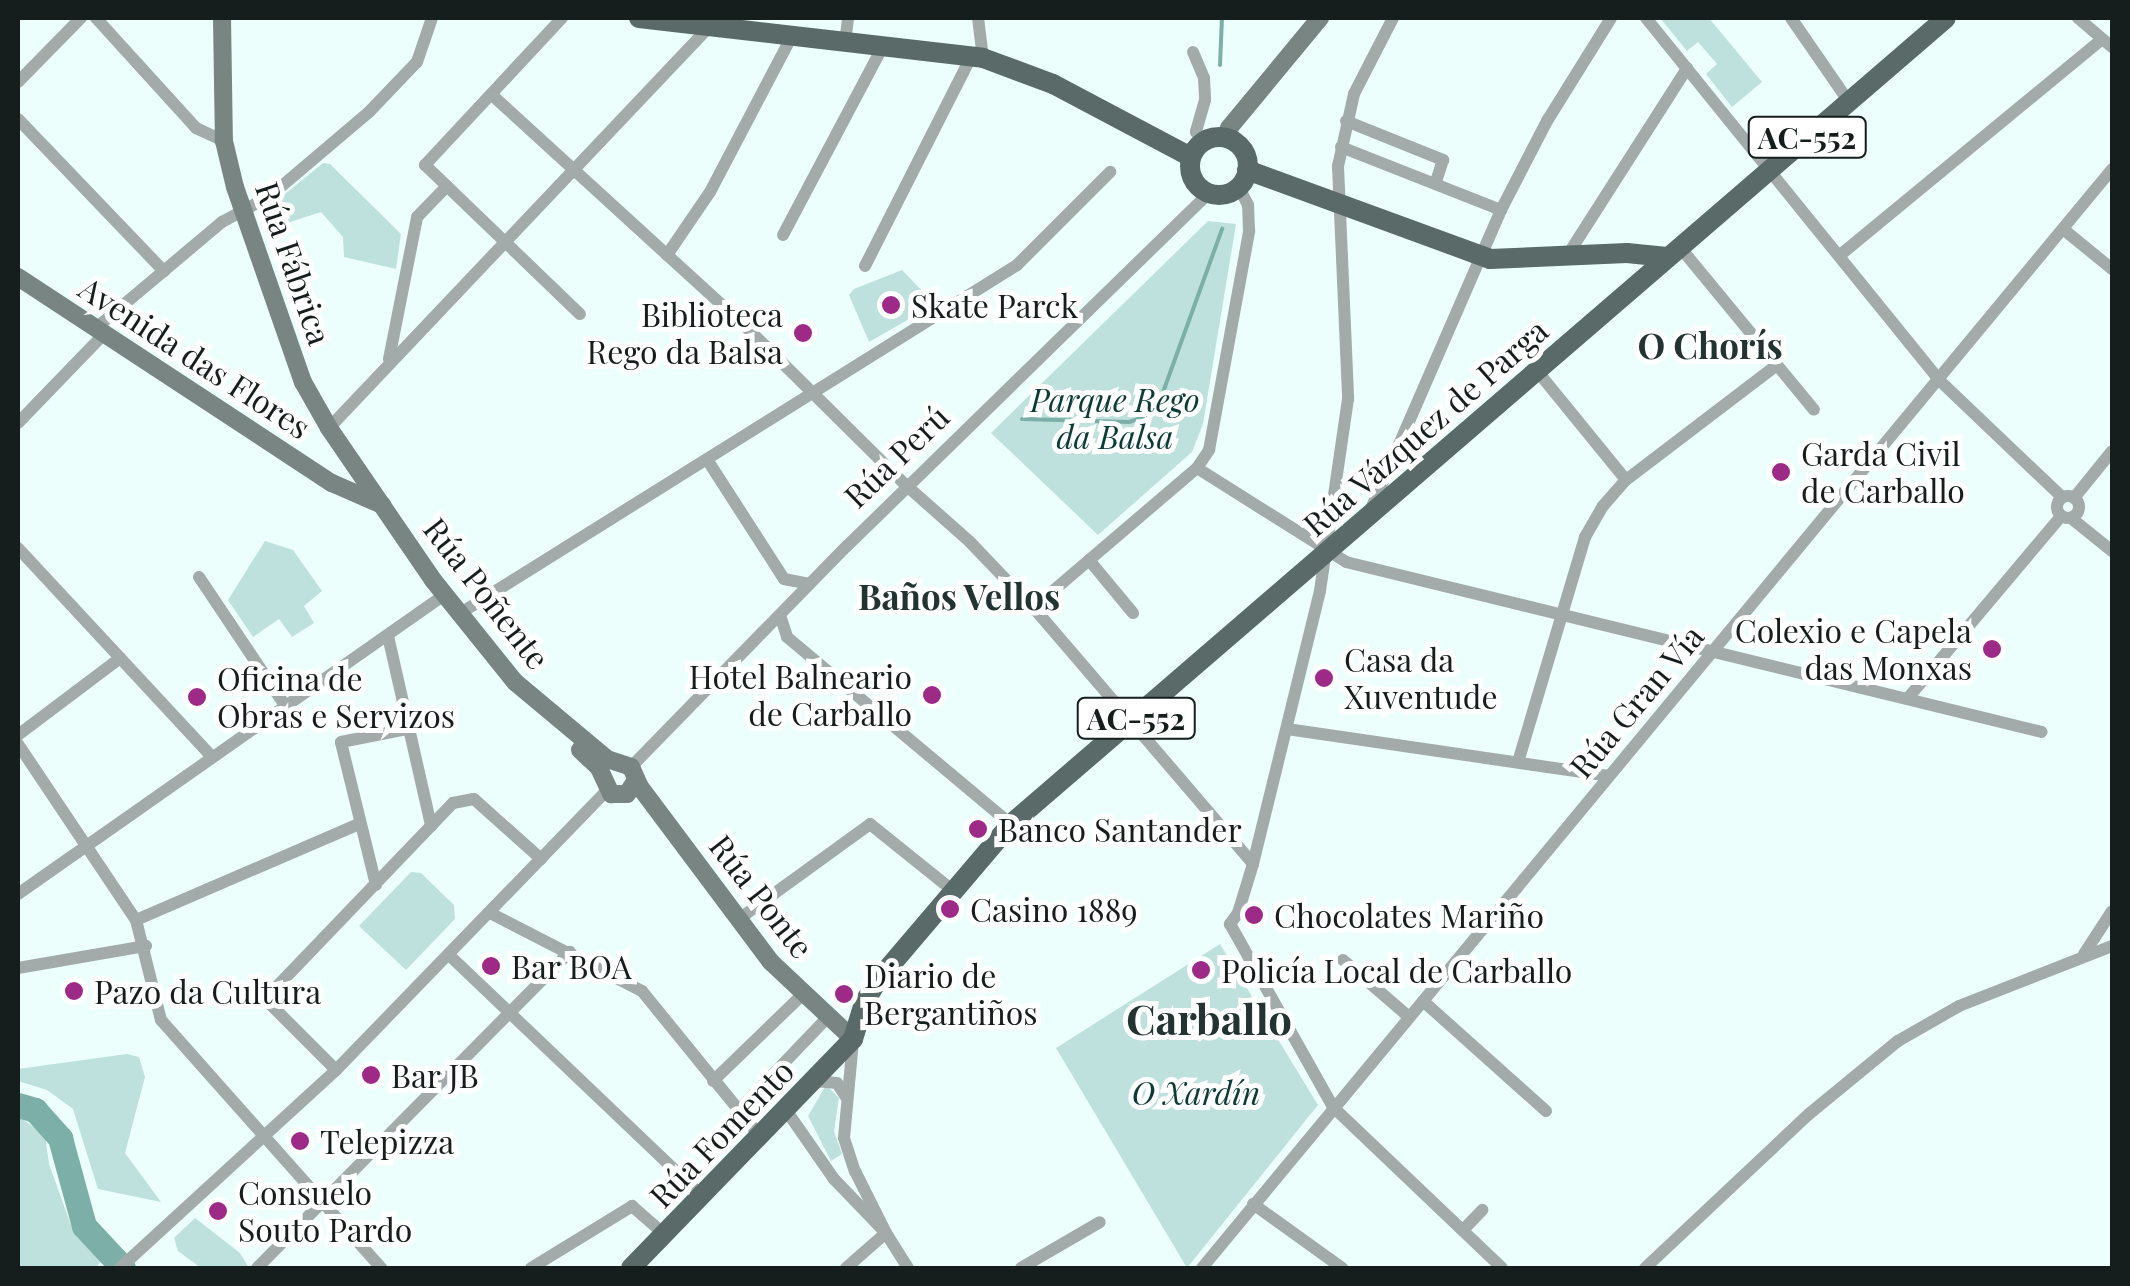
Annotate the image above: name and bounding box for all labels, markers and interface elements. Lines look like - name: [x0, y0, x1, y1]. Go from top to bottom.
- road number: AC-552: [1747, 112, 1867, 162]
- street label: Rúa Fábrica: [248, 176, 340, 350]
- street label: Avenida das Flores: [72, 268, 318, 446]
- place label: Skate Parck: [911, 286, 1078, 324]
- marker: Skate Parck: [880, 294, 902, 316]
- place label: Biblioteca Rego da Balsa: [586, 296, 783, 371]
- street label: Rúa Vázquez de Parga: [1294, 310, 1556, 544]
- marker: Biblioteca Rego da Balsa: [792, 322, 814, 344]
- district label: O Chorís: [1637, 324, 1783, 366]
- park label: Parque Rego da Balsa: [1030, 381, 1200, 456]
- street label: Rúa Perú: [836, 397, 956, 515]
- place label: Garda Civil de Carballo: [1801, 435, 1965, 510]
- marker: Garda Civil de Carballo: [1770, 461, 1792, 483]
- street label: Rúa Poñente: [416, 510, 558, 676]
- district label: Baños Vellos: [857, 575, 1061, 617]
- place label: Colexio e Capela das Monxas: [1735, 612, 1972, 687]
- street label: Rúa Gran Vía: [1561, 617, 1711, 785]
- marker: Colexio e Capela das Monxas: [1981, 638, 2003, 660]
- place label: Casa da Xuventude: [1344, 641, 1498, 716]
- place label: Hotel Balneario de Carballo: [689, 658, 912, 733]
- place label: Oficina de Obras e Servizos: [217, 660, 455, 735]
- marker: Casa da Xuventude: [1313, 667, 1335, 689]
- marker: Hotel Balneario de Carballo: [921, 684, 943, 706]
- marker: Oficina de Obras e Servizos: [186, 686, 208, 708]
- road number: AC-552: [1076, 693, 1196, 743]
- place label: Banco Santander: [998, 810, 1242, 848]
- marker: Banco Santander: [967, 818, 989, 840]
- street label: Rúa Ponte: [702, 827, 822, 965]
- place label: Casino 1889: [970, 890, 1138, 928]
- place label: Chocolates Mariño: [1274, 896, 1544, 934]
- marker: Casino 1889: [939, 898, 961, 920]
- marker: Chocolates Mariño: [1243, 904, 1265, 926]
- place label: Bar BOA: [511, 947, 632, 985]
- place label: Policía Local de Carballo: [1221, 951, 1573, 989]
- marker: Bar BOA: [480, 955, 502, 977]
- place label: Diario de Bergantiños: [864, 957, 1038, 1032]
- marker: Policía Local de Carballo: [1190, 959, 1212, 981]
- place label: Pazo da Cultura: [94, 972, 322, 1010]
- marker: Pazo da Cultura: [63, 980, 85, 1002]
- marker: Diario de Bergantiños: [833, 983, 855, 1005]
- district label: Carballo: [1126, 993, 1292, 1043]
- street label: Rúa Fomento: [641, 1051, 801, 1215]
- place label: Bar JB: [391, 1056, 479, 1094]
- marker: Bar JB: [360, 1064, 382, 1086]
- park label: O Xardín: [1132, 1073, 1260, 1111]
- place label: Telepizza: [320, 1122, 454, 1160]
- marker: Telepizza: [289, 1130, 311, 1152]
- place label: Consuelo Souto Pardo: [238, 1174, 412, 1249]
- marker: Consuelo Souto Pardo: [207, 1200, 229, 1222]

